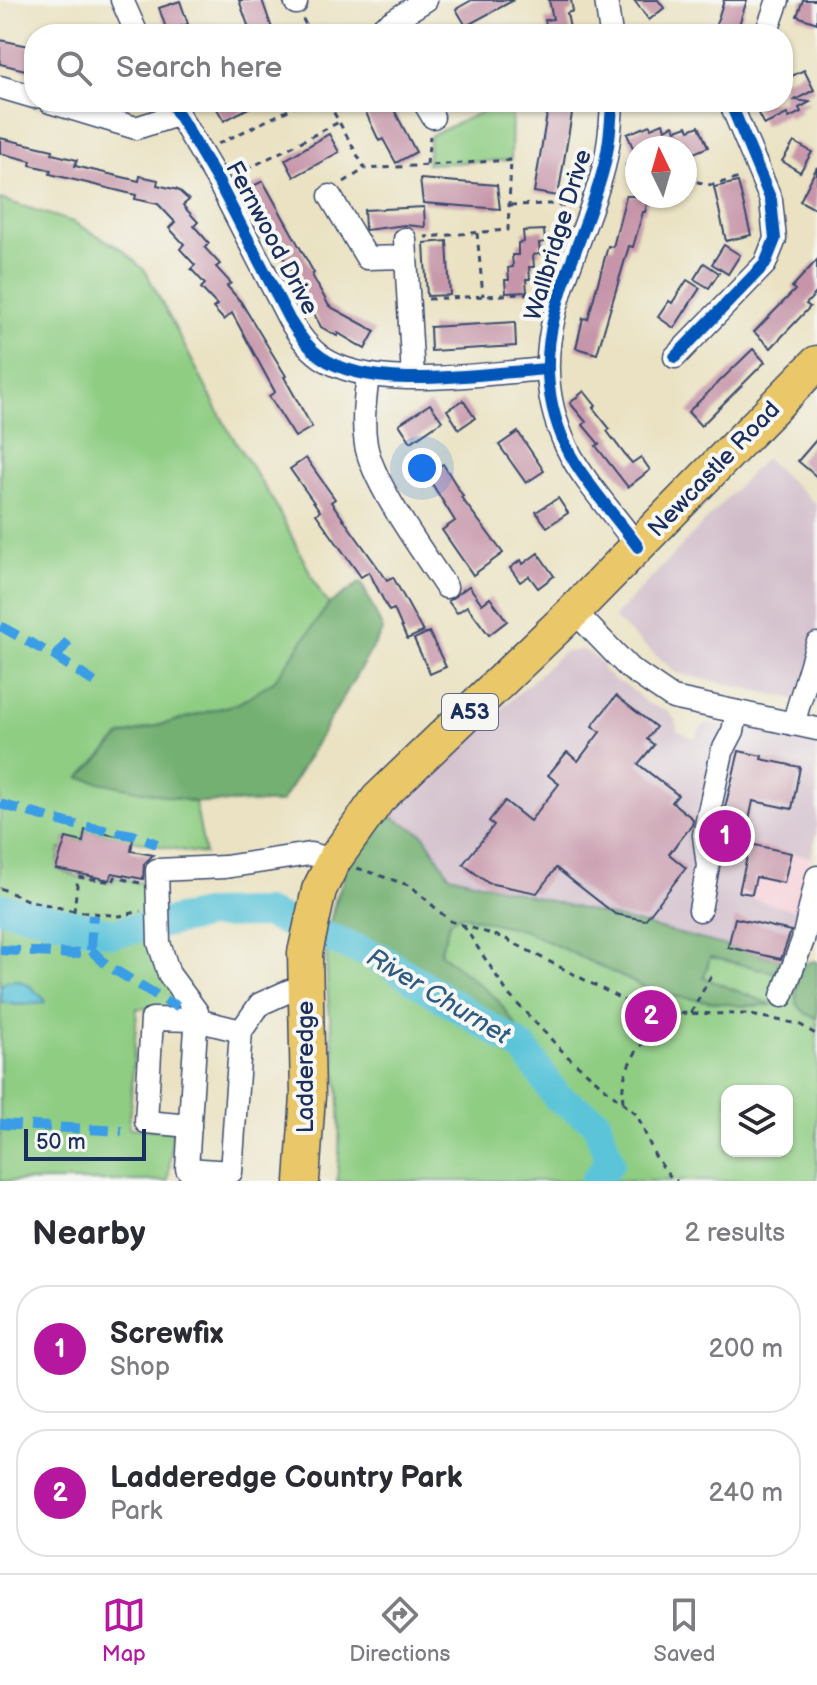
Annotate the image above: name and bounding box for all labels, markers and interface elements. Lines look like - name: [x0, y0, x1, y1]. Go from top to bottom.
- search box: [24, 24, 793, 112]
- icon: search: [52, 46, 96, 90]
- text: Search here: [116, 50, 282, 86]
- north arrow: [625, 136, 697, 208]
- street label: Wallbridge Drive: [518, 146, 598, 324]
- street label: Fernwood Drive: [219, 156, 325, 320]
- street label: Newcastle Road: [642, 395, 786, 543]
- your location: [402, 448, 442, 488]
- road number: A53: [442, 694, 498, 730]
- pin: 1: [699, 806, 751, 866]
- water label: River Churnet: [361, 942, 516, 1052]
- pin: 2: [625, 986, 677, 1046]
- street label: Ladderedge: [291, 1001, 320, 1133]
- map controls: [721, 1085, 793, 1157]
- button: layers: [721, 1085, 793, 1157]
- scale bar: [24, 1125, 146, 1161]
- text: 50 m: [36, 1129, 86, 1156]
- text: Nearby: [32, 1213, 146, 1254]
- text: 2 results: [685, 1218, 785, 1249]
- text: Screwfix: [110, 1316, 223, 1352]
- text: 1: [55, 1334, 65, 1365]
- text: 200 m: [709, 1334, 783, 1365]
- text: Shop: [110, 1352, 170, 1383]
- text: Ladderedge Country Park: [110, 1460, 463, 1496]
- text: 2: [52, 1478, 68, 1509]
- text: 240 m: [708, 1478, 783, 1509]
- text: Park: [110, 1496, 162, 1527]
- tab: Map: [102, 1593, 146, 1668]
- tab: Directions: [349, 1593, 450, 1668]
- tab: Saved: [654, 1593, 715, 1668]

